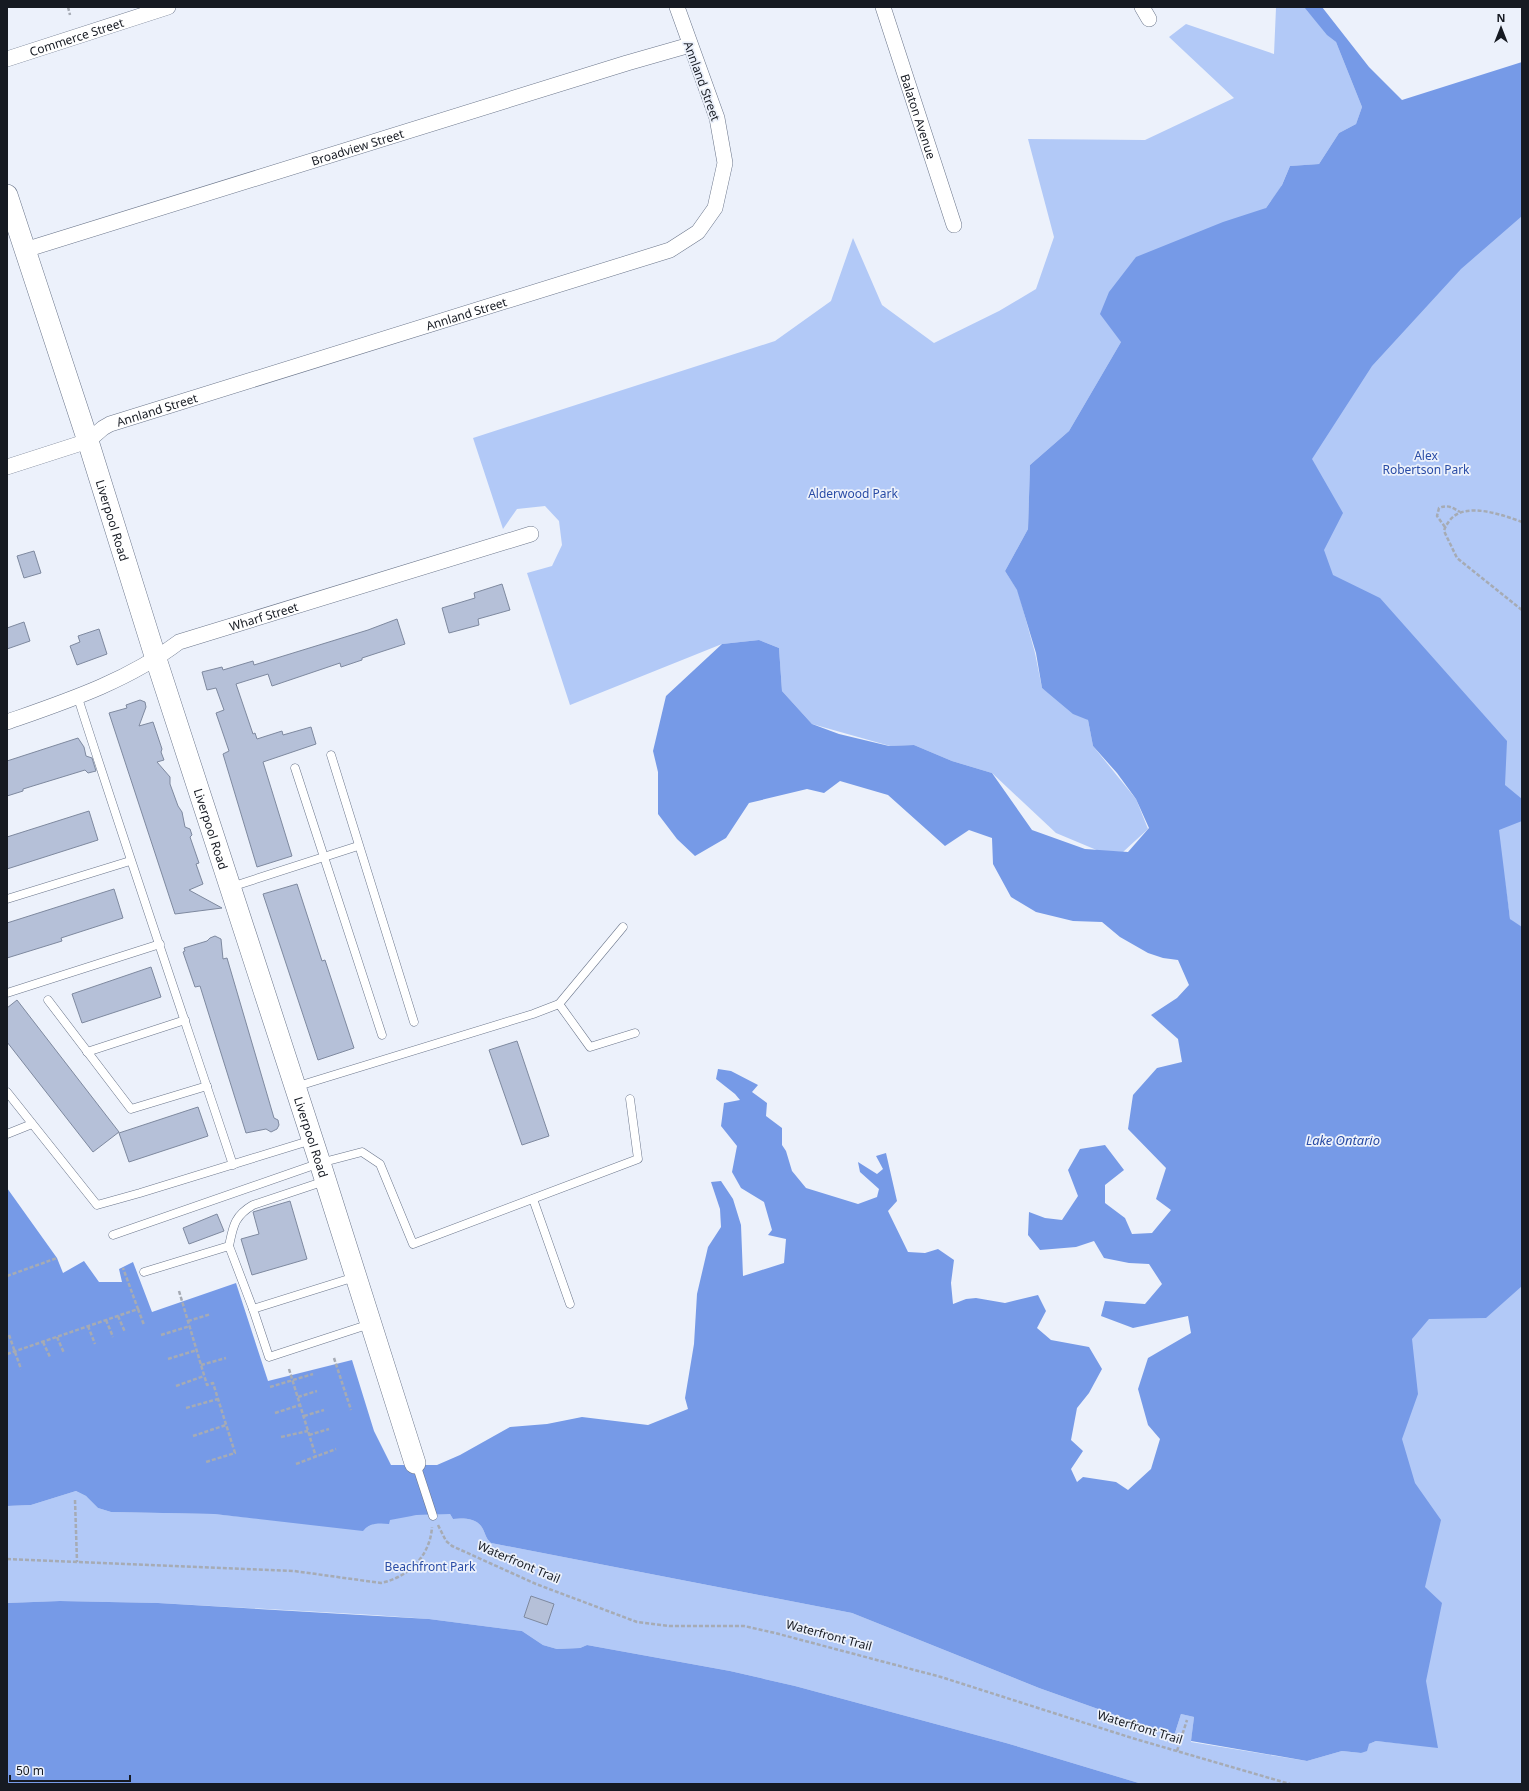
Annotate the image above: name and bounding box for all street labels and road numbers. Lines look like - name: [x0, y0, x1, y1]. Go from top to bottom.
- street label: Commerce Street: [27, 13, 126, 60]
- street label: Annland Street: [680, 39, 725, 124]
- street label: Balaton Avenue: [897, 72, 941, 161]
- street label: Broadview Street: [309, 124, 406, 169]
- street label: Annland Street: [424, 293, 509, 334]
- street label: Annland Street: [114, 389, 200, 430]
- street label: Liverpool Road: [92, 477, 133, 563]
- street label: Wharf Street: [227, 597, 301, 635]
- street label: Liverpool Road: [190, 786, 232, 872]
- street label: Liverpool Road: [290, 1094, 333, 1180]
- street label: Waterfront Trail: [475, 1537, 563, 1587]
- street label: Waterfront Trail: [784, 1615, 874, 1655]
- street label: Waterfront Trail: [1095, 1706, 1185, 1748]

